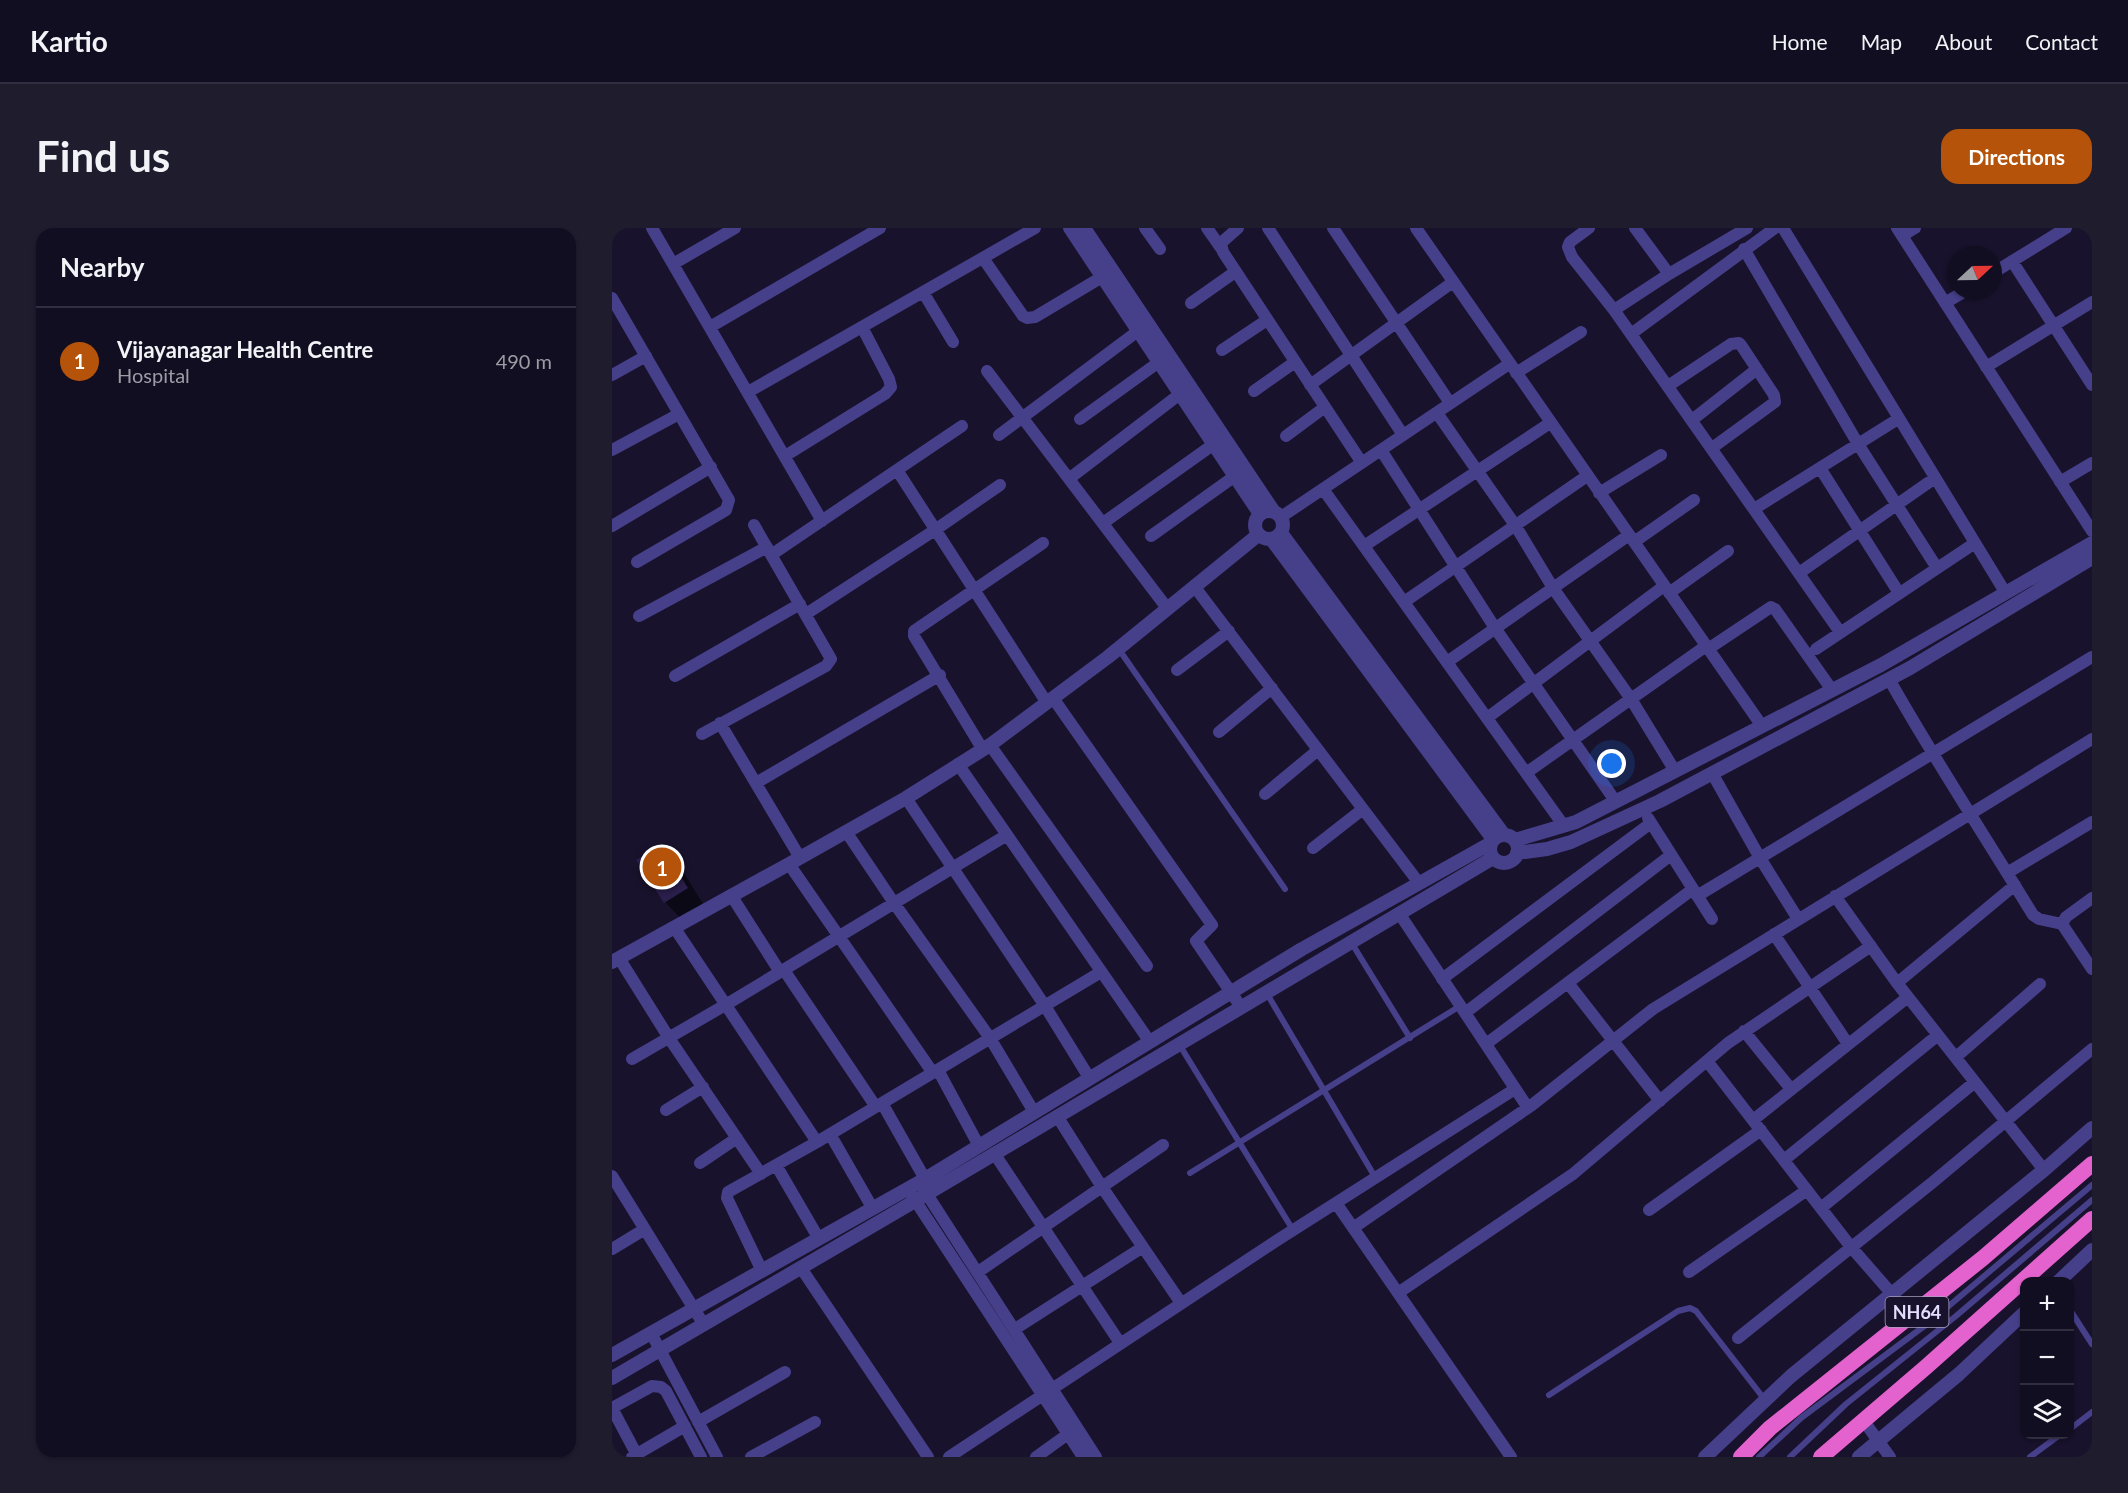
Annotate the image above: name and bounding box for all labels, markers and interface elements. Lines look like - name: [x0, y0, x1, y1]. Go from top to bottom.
- text: Kartio: [30, 24, 108, 58]
- text: Home: [1772, 29, 1828, 54]
- text: Map: [1861, 29, 1902, 54]
- text: About: [1935, 29, 1992, 54]
- text: Contact: [2025, 29, 2098, 54]
- button: Directions: [1941, 129, 2092, 184]
- text: Find us: [36, 131, 170, 181]
- north arrow: [1948, 246, 2002, 300]
- text: Nearby: [60, 251, 145, 283]
- text: Vijayanagar Health Centre: [117, 336, 373, 363]
- text: 1: [74, 349, 85, 373]
- text: 490 m: [496, 349, 552, 373]
- text: Hospital: [117, 363, 190, 387]
- your location: [1597, 749, 1626, 778]
- pin: 1: [643, 844, 682, 890]
- map controls: [2020, 1277, 2074, 1439]
- button: +: [2020, 1277, 2074, 1331]
- road number: NH64: [1886, 1297, 1948, 1327]
- button: −: [2020, 1331, 2074, 1385]
- button: layers: [2020, 1385, 2074, 1439]

